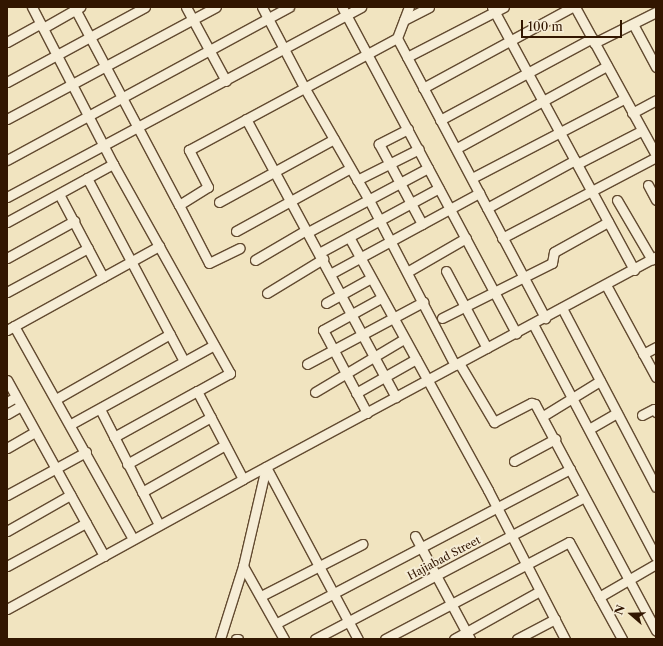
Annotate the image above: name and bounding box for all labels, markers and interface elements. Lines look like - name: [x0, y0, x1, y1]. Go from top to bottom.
- scale bar: [523, 12, 624, 38]
- text: 100 m: [528, 19, 563, 34]
- street label: Hajiabad Street: [405, 533, 483, 583]
- north arrow: [611, 594, 651, 634]
- text: N: [612, 603, 628, 617]

